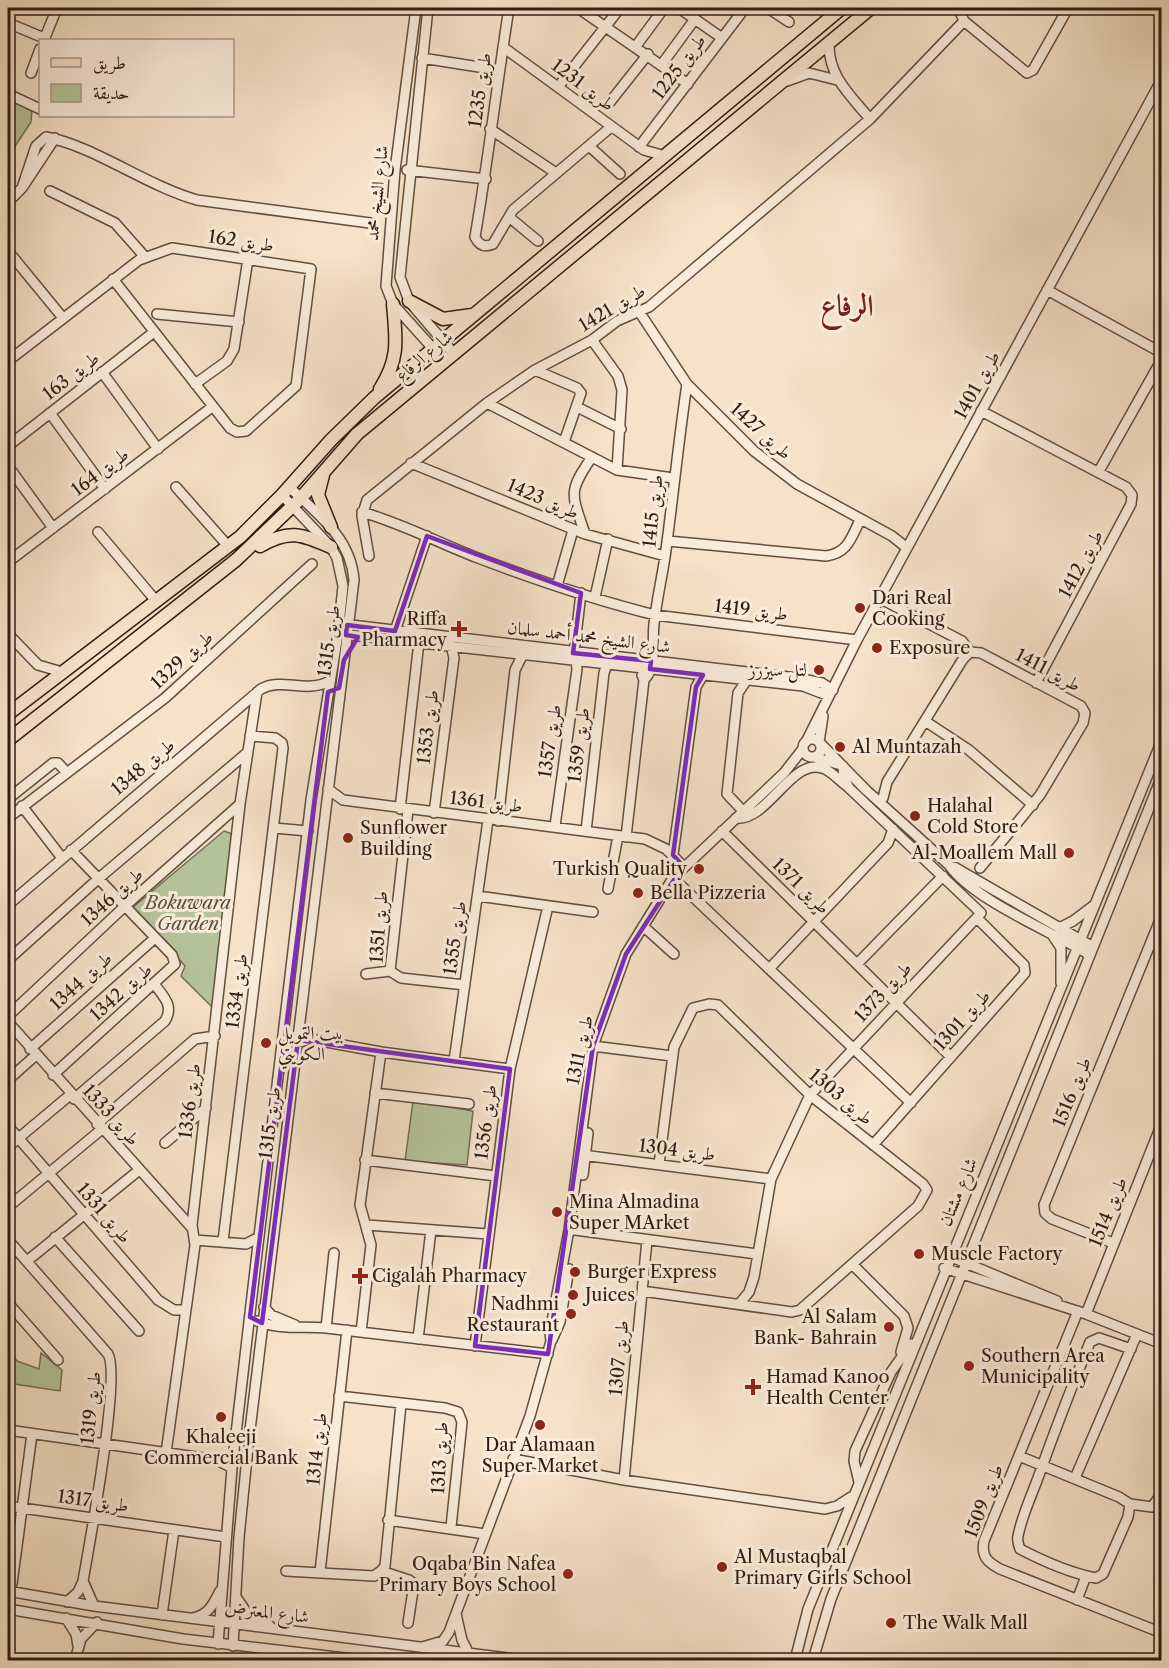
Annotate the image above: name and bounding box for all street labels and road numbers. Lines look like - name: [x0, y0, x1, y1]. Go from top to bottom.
- street label: طريق 1225: [647, 30, 711, 104]
- street label: طريق 1235: [464, 51, 497, 129]
- street label: طريق 1231: [547, 54, 619, 117]
- street label: شارع الشيخ محمد: [361, 144, 398, 242]
- street label: طريق 162: [207, 226, 275, 257]
- street label: طريق 1421: [575, 280, 650, 337]
- street label: شارع الرفاع: [391, 326, 460, 389]
- street label: طريق 163: [38, 347, 104, 406]
- street label: طريق 1401: [949, 347, 1006, 423]
- street label: طريق 1427: [725, 398, 796, 465]
- street label: طريق 164: [67, 443, 134, 502]
- street label: طريق 1423: [503, 474, 582, 525]
- street label: طريق 1415: [638, 474, 669, 549]
- street label: طريق 1412: [1054, 526, 1109, 602]
- street label: طريق 1419: [713, 595, 789, 626]
- street label: طريق 1315: [313, 604, 346, 679]
- street label: شارع الشيخ محمد أحمد سلمان: [506, 614, 672, 663]
- street label: طريق 1329: [146, 626, 218, 694]
- street label: طريق 1411: [1011, 644, 1084, 697]
- street label: طريق 1353: [413, 688, 444, 766]
- street label: طريق 1357: [534, 703, 567, 779]
- street label: طريق 1359: [563, 706, 596, 784]
- street label: طريق 1348: [107, 734, 180, 801]
- street label: طريق 1361: [448, 787, 524, 818]
- street label: طريق 1371: [767, 853, 834, 920]
- street label: طريق 1346: [76, 863, 148, 931]
- street label: طريق 1351: [365, 890, 394, 964]
- street label: طريق 1355: [439, 899, 472, 977]
- street label: طريق 1344: [45, 947, 117, 1015]
- street label: طريق 1334: [221, 952, 254, 1030]
- street label: طريق 1373: [850, 957, 917, 1027]
- street label: طريق 1342: [85, 958, 157, 1026]
- street label: طريق 1301: [929, 985, 996, 1056]
- street label: طريق 1311: [562, 1013, 599, 1087]
- street label: طريق 1516: [1048, 1054, 1097, 1130]
- street label: طريق 1336: [174, 1062, 207, 1140]
- street label: طريق 1303: [804, 1064, 877, 1131]
- street label: طريق 1333: [77, 1080, 144, 1151]
- street label: طريق 1356: [470, 1083, 503, 1161]
- street label: طريق 1315: [255, 1086, 286, 1160]
- street label: طريق 1304: [637, 1134, 717, 1167]
- street label: شارع مشتان: [934, 1155, 986, 1231]
- street label: طريق 1514: [1084, 1174, 1133, 1250]
- street label: طريق 1331: [71, 1178, 136, 1248]
- street label: طريق 1307: [605, 1319, 634, 1397]
- street label: طريق 1319: [76, 1370, 107, 1446]
- street label: طريق 1314: [302, 1411, 333, 1487]
- street label: طريق 1313: [427, 1421, 454, 1495]
- street label: طريق 1509: [960, 1461, 1009, 1541]
- street label: طريق 1317: [56, 1485, 130, 1518]
- street label: شارع المعترض: [223, 1596, 310, 1632]

